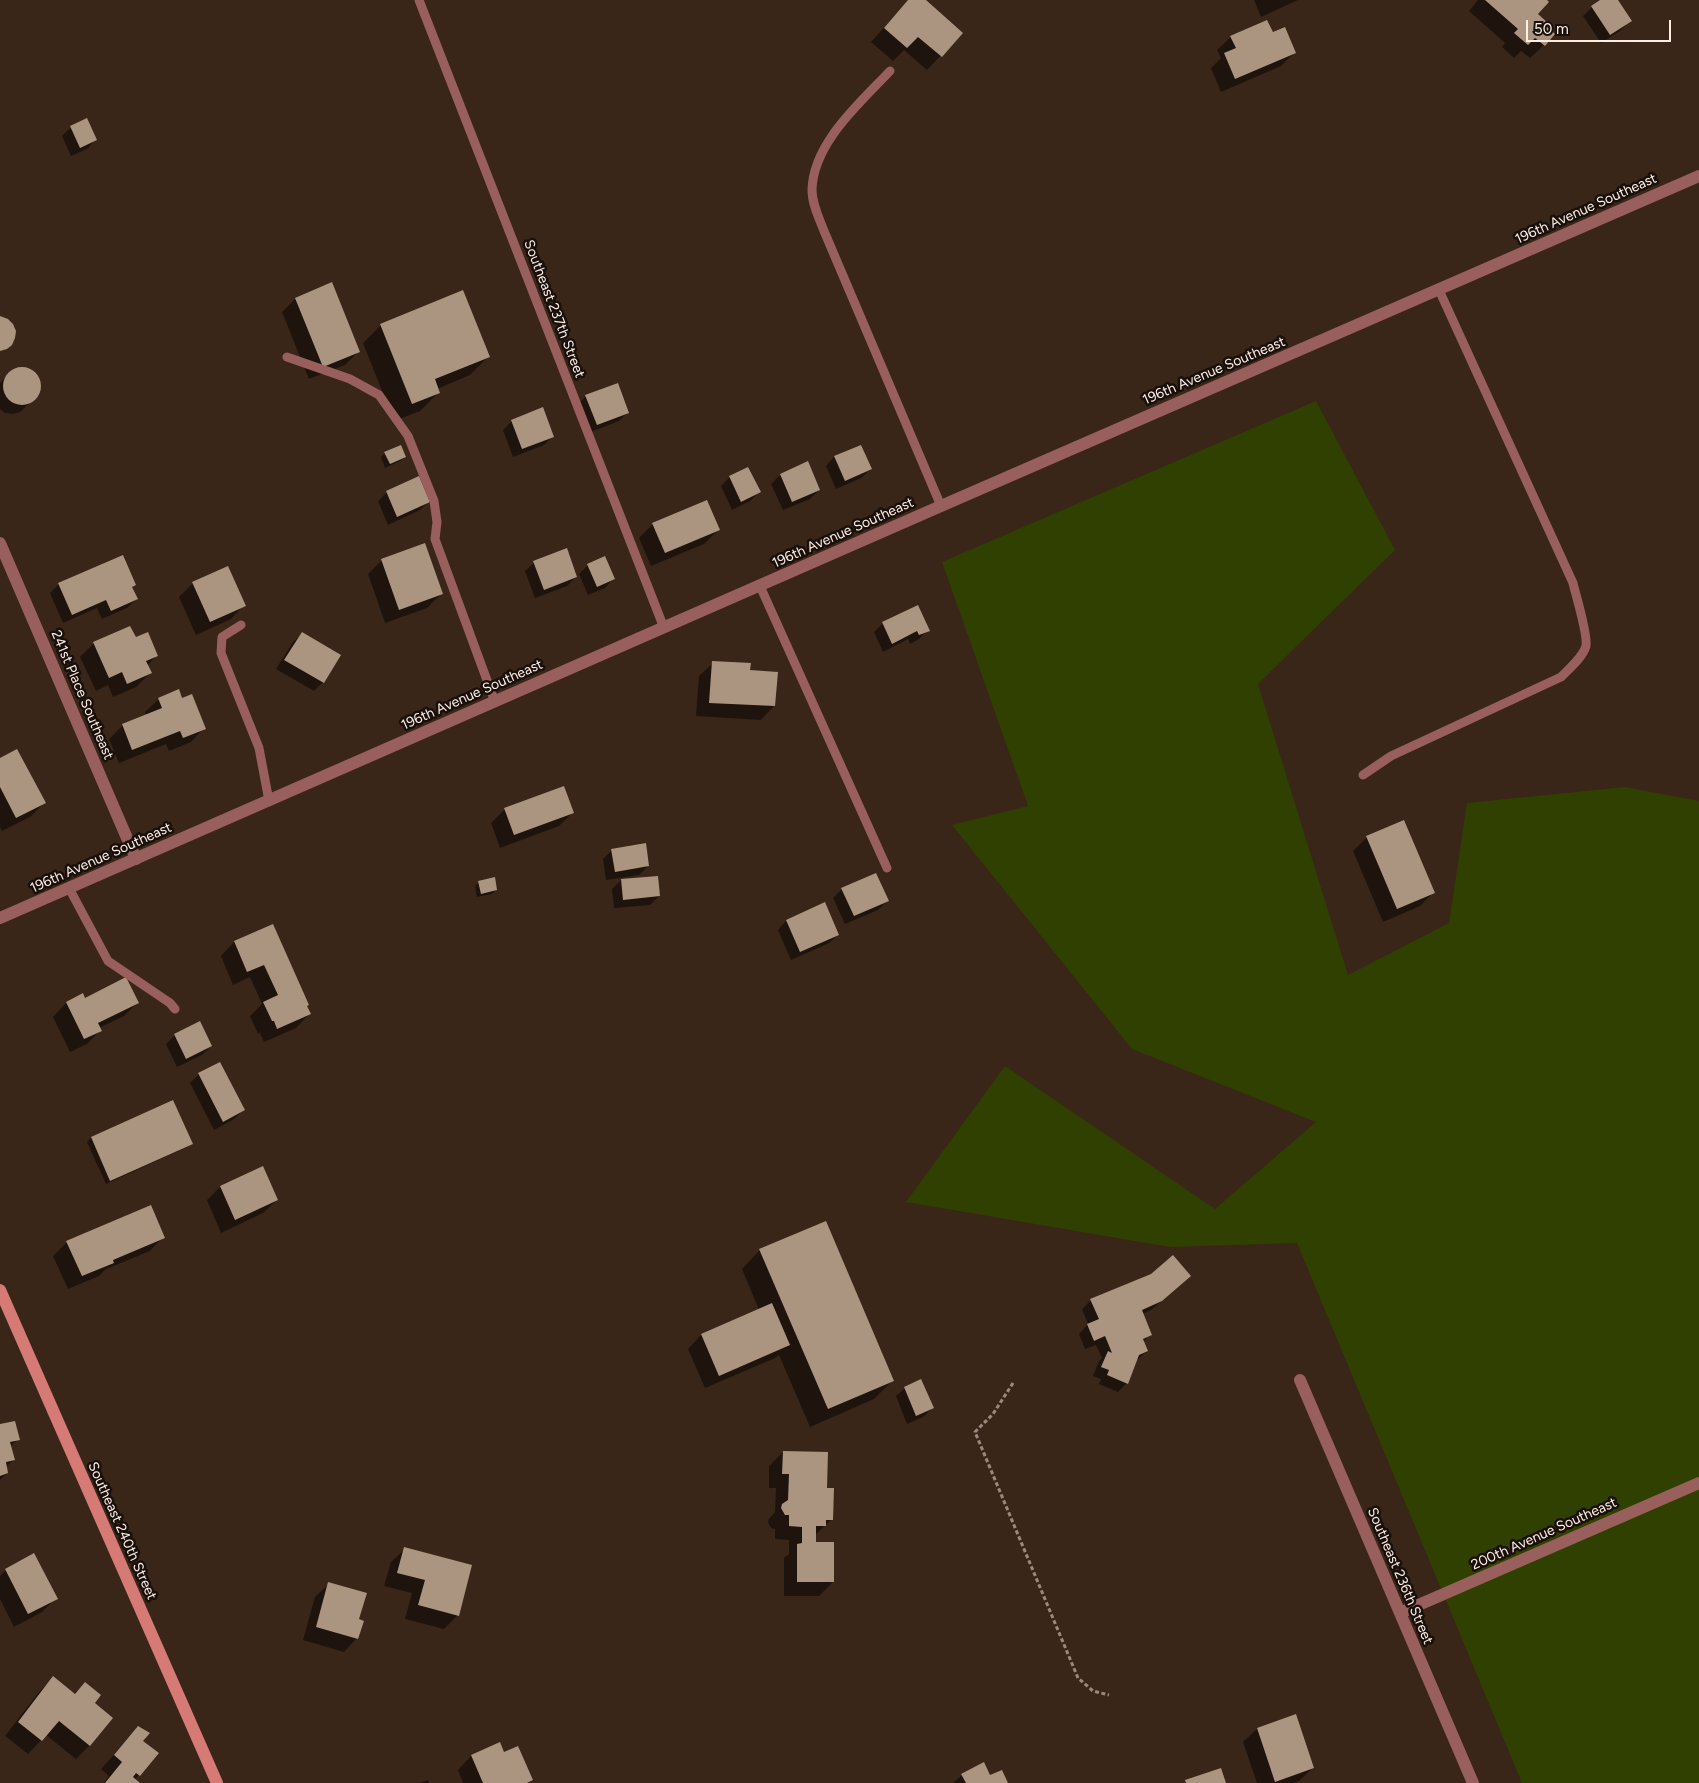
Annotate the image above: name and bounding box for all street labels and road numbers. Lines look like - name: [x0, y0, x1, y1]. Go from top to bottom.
- street label: 196th Avenue Southeast: [1513, 170, 1659, 248]
- street label: Southeast 237th Street: [520, 238, 588, 380]
- street label: 196th Avenue Southeast: [1140, 333, 1288, 409]
- street label: 196th Avenue Southeast: [770, 494, 916, 572]
- street label: 241st Place Southeast: [47, 628, 117, 762]
- street label: 196th Avenue Southeast: [399, 656, 545, 734]
- street label: 196th Avenue Southeast: [28, 819, 174, 897]
- street label: Southeast 240th Street: [84, 1460, 160, 1602]
- street label: 200th Avenue Southeast: [1469, 1494, 1619, 1574]
- street label: Southeast 236th Street: [1364, 1505, 1436, 1647]

